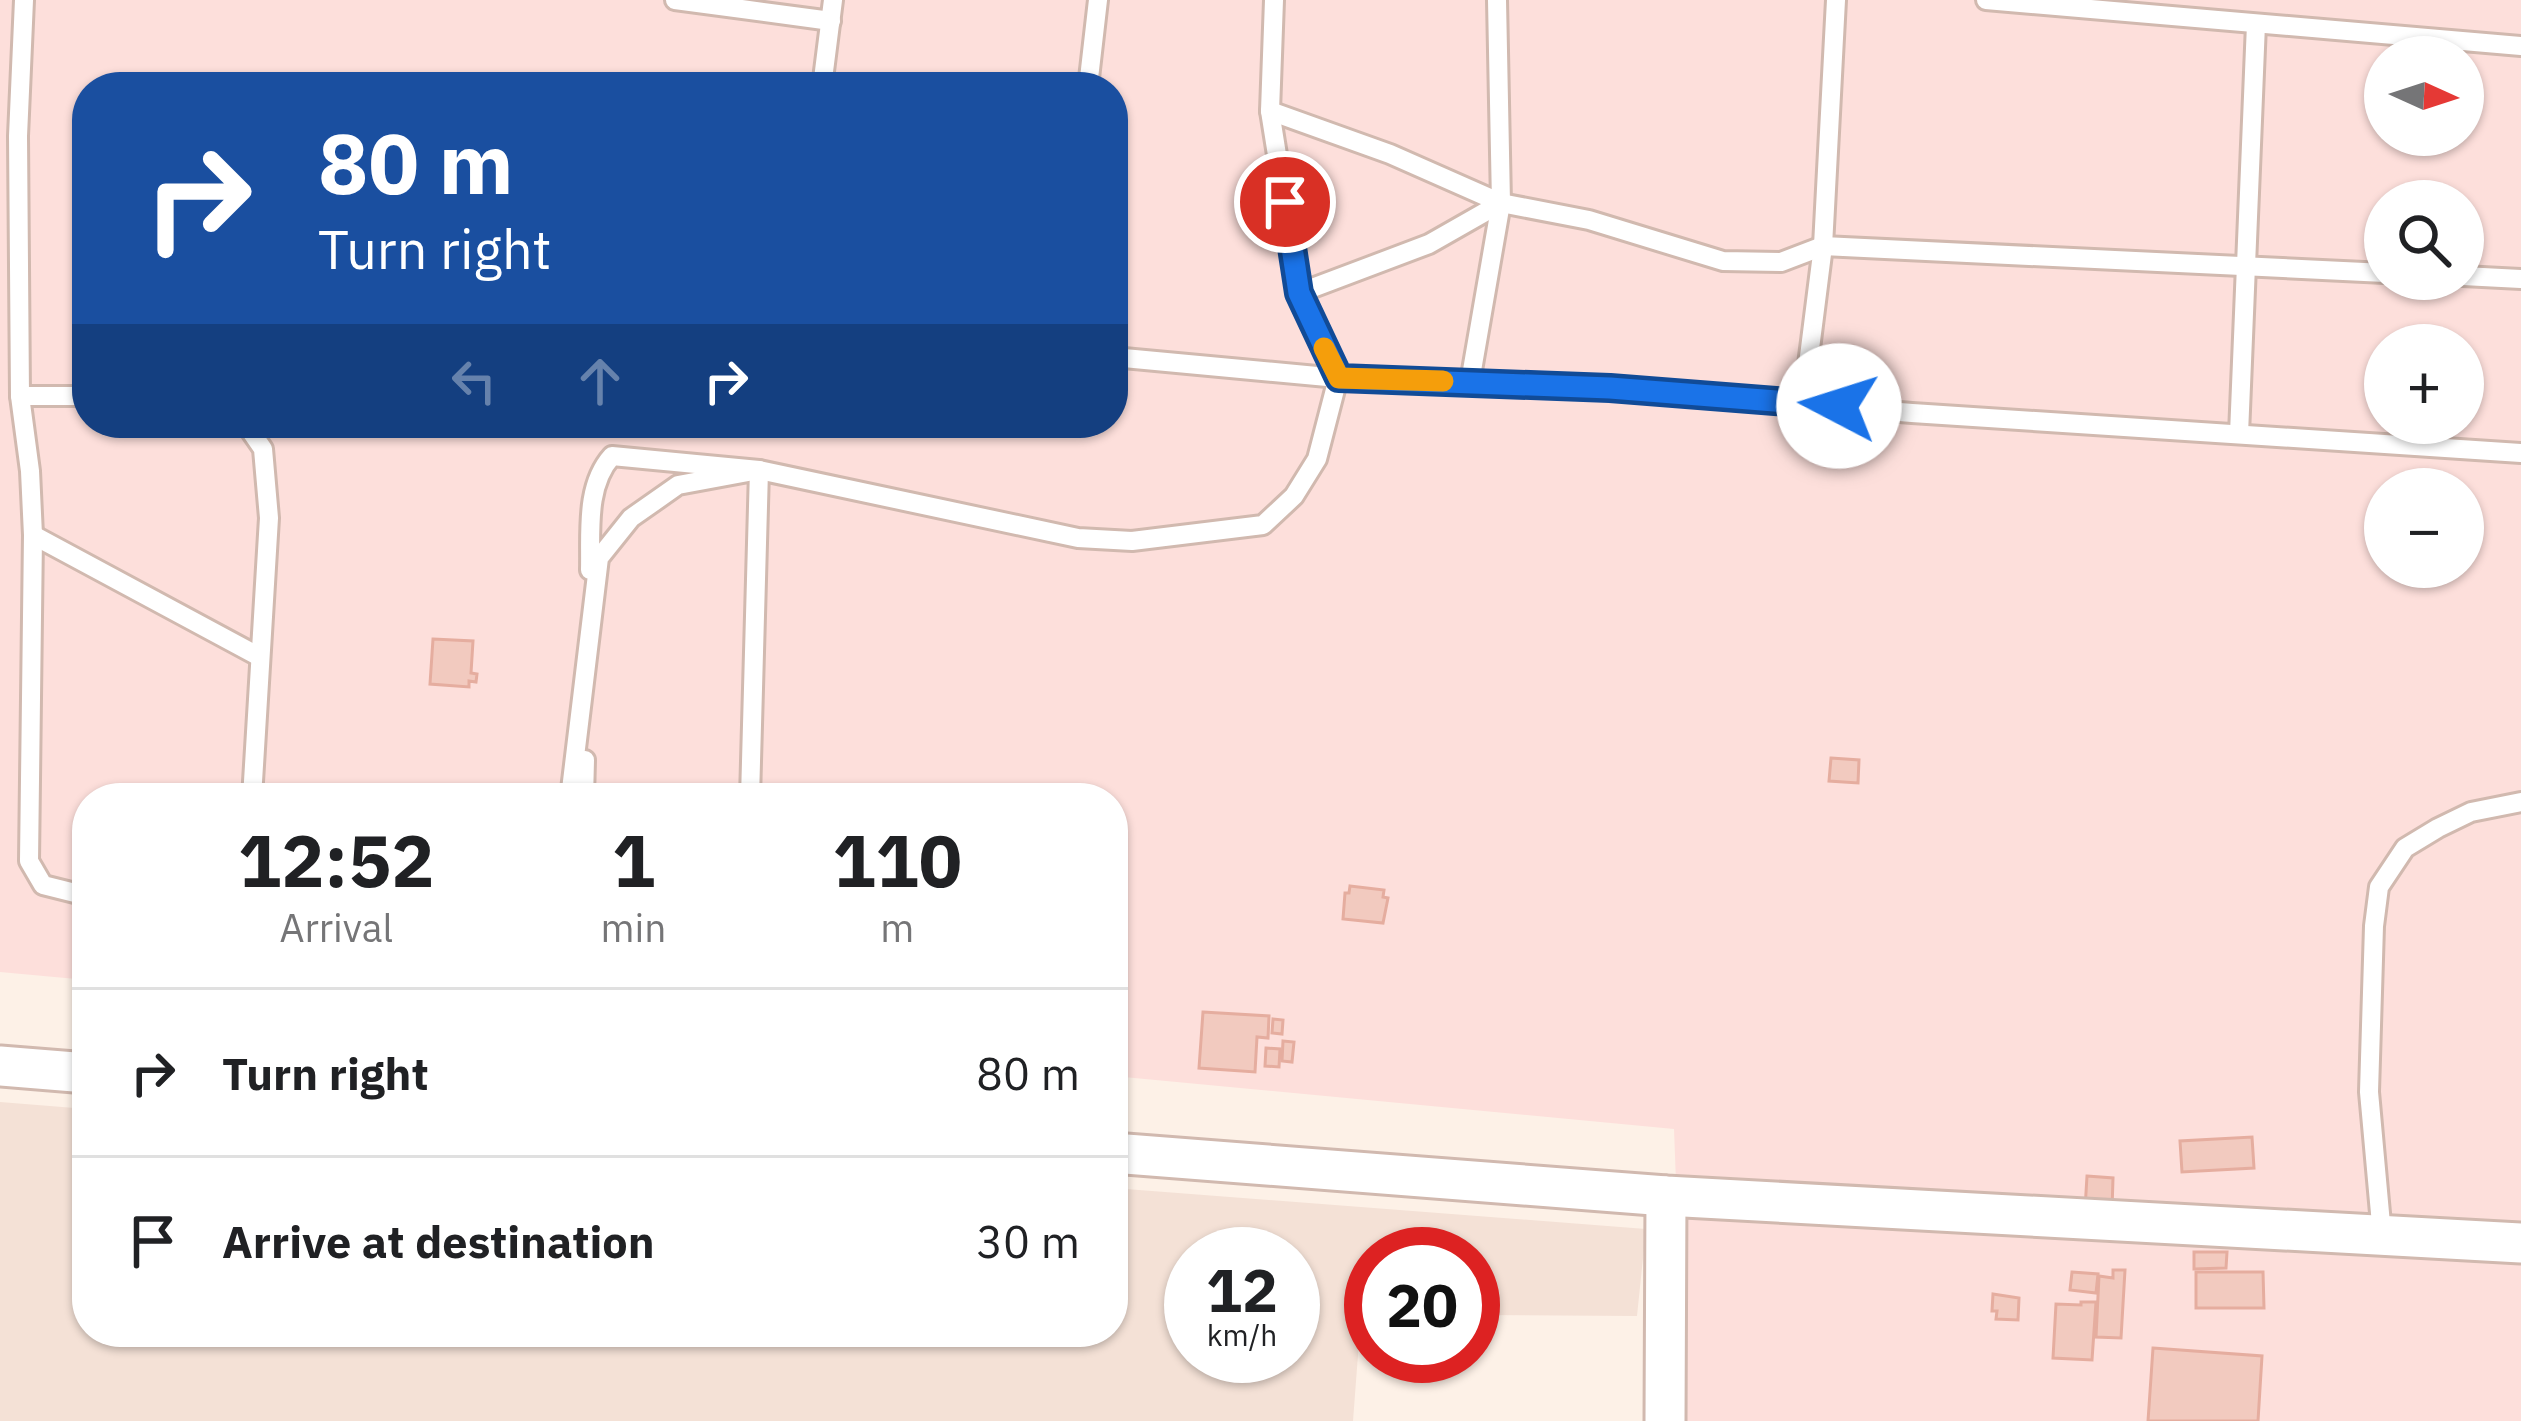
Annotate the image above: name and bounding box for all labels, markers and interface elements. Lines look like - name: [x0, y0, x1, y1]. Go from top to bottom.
- north arrow: [2364, 36, 2484, 156]
- map controls: [2364, 36, 2484, 588]
- text: 80 m: [318, 108, 514, 217]
- icon: right: [120, 120, 276, 276]
- pin: [1234, 151, 1336, 253]
- icon: arrive: [1252, 169, 1318, 235]
- button: search: [2364, 180, 2484, 300]
- text: Turn right: [318, 214, 552, 284]
- button: +: [2364, 324, 2484, 444]
- position arrow: [1776, 343, 1902, 469]
- icon: left: [441, 348, 507, 414]
- icon: ahead: [567, 348, 633, 414]
- icon: right: [693, 348, 759, 414]
- button: −: [2364, 468, 2484, 588]
- text: 12:52: [238, 813, 435, 907]
- text: 1: [612, 813, 655, 907]
- text: 110: [832, 813, 962, 907]
- text: Arrival: [279, 902, 393, 953]
- text: min: [601, 902, 666, 953]
- text: m: [880, 902, 914, 953]
- icon: right: [120, 1040, 186, 1106]
- text: Turn right: [222, 1044, 429, 1102]
- text: 80 m: [976, 1044, 1080, 1102]
- icon: arrive: [120, 1208, 186, 1274]
- text: Arrive at destination: [222, 1212, 655, 1270]
- text: 30 m: [976, 1212, 1080, 1270]
- speed limit sign: 20: [1344, 1227, 1500, 1383]
- text: 12: [1206, 1250, 1278, 1329]
- text: km/h: [1207, 1315, 1277, 1354]

